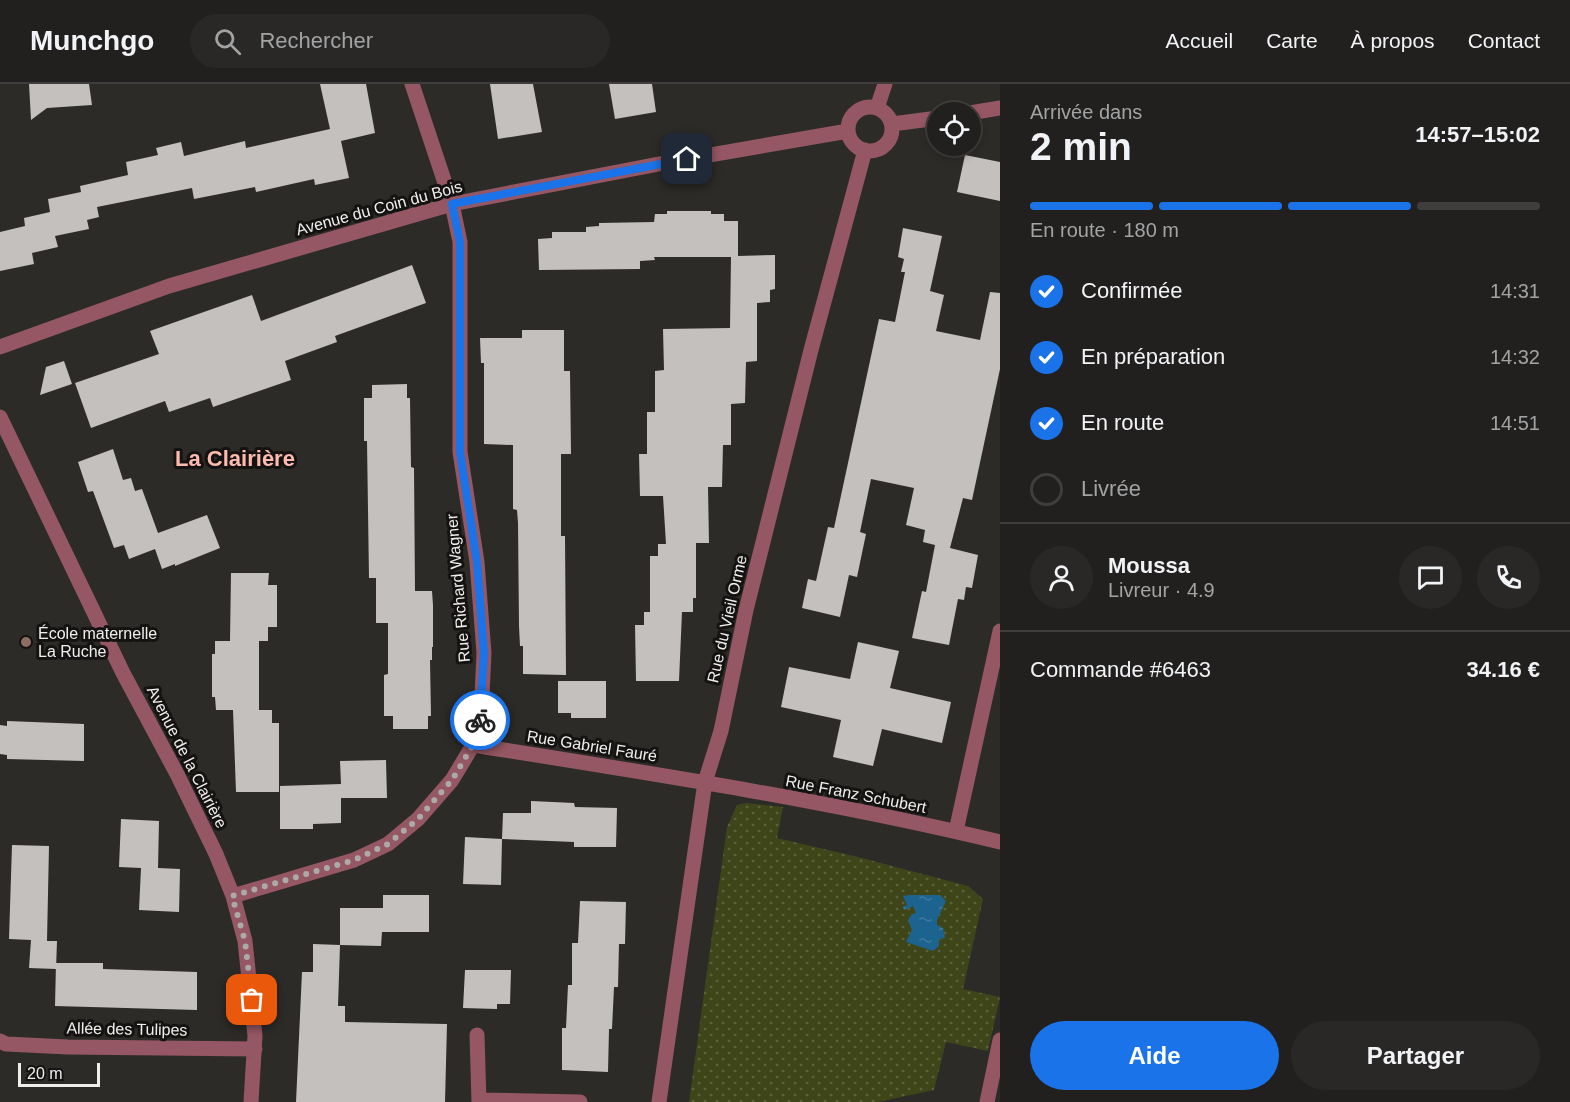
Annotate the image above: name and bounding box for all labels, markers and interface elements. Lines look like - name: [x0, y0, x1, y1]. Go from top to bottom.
- search box: [190, 14, 610, 68]
- text: Munchgo: [30, 25, 154, 56]
- icon: search: [211, 25, 244, 58]
- text: Rechercher: [259, 28, 373, 53]
- text: Accueil: [1166, 29, 1233, 52]
- text: Carte: [1266, 29, 1318, 52]
- text: À propos: [1351, 29, 1435, 52]
- text: Contact: [1468, 29, 1540, 52]
- text: Arrivée dans: [1030, 101, 1142, 123]
- map controls: [927, 102, 981, 156]
- button: locate: [927, 102, 981, 156]
- text: 14:57–15:02: [1415, 122, 1540, 147]
- text: 2 min: [1030, 125, 1132, 168]
- pin: [661, 133, 712, 184]
- icon: home: [670, 142, 703, 175]
- street label: Avenue du Coin du Bois: [294, 178, 464, 238]
- text: En route · 180 m: [1030, 219, 1179, 241]
- icon: check: [1030, 275, 1063, 308]
- text: Confirmée: [1081, 278, 1182, 303]
- text: 14:31: [1490, 280, 1540, 302]
- icon: check: [1030, 341, 1063, 374]
- text: En préparation: [1081, 344, 1225, 369]
- text: 14:32: [1490, 346, 1540, 368]
- icon: check: [1030, 407, 1063, 440]
- text: En route: [1081, 410, 1164, 435]
- text: 14:51: [1490, 412, 1540, 434]
- district label: La Clairière: [175, 446, 295, 471]
- text: Livrée: [1081, 476, 1141, 501]
- street label: Rue Richard Wagner: [443, 512, 473, 663]
- button: person: [1030, 546, 1093, 609]
- button: chat: [1399, 546, 1462, 609]
- button: phone: [1477, 546, 1540, 609]
- street label: Rue du Vieil Orme: [704, 553, 750, 684]
- text: Moussa: [1108, 553, 1190, 578]
- text: Livreur · 4.9: [1108, 579, 1215, 601]
- place label: École maternelle La Ruche: [38, 624, 157, 660]
- marker: École maternelle La Ruche: [19, 635, 33, 649]
- text: Commande #6463: [1030, 657, 1211, 682]
- text: 34.16 €: [1467, 657, 1540, 682]
- street label: Avenue de la Clairière: [144, 683, 230, 831]
- courier: [450, 690, 510, 750]
- icon: bike: [464, 704, 497, 737]
- street label: Rue Gabriel Fauré: [526, 727, 658, 765]
- street label: Rue Franz Schubert: [784, 772, 928, 816]
- pin: [226, 974, 277, 1025]
- icon: bag: [235, 983, 268, 1016]
- street label: Allée des Tulipes: [66, 1019, 188, 1039]
- button: Aide: [1030, 1021, 1279, 1090]
- button: Partager: [1291, 1021, 1540, 1090]
- scale bar: [18, 1060, 100, 1088]
- text: 20 m: [27, 1065, 63, 1082]

